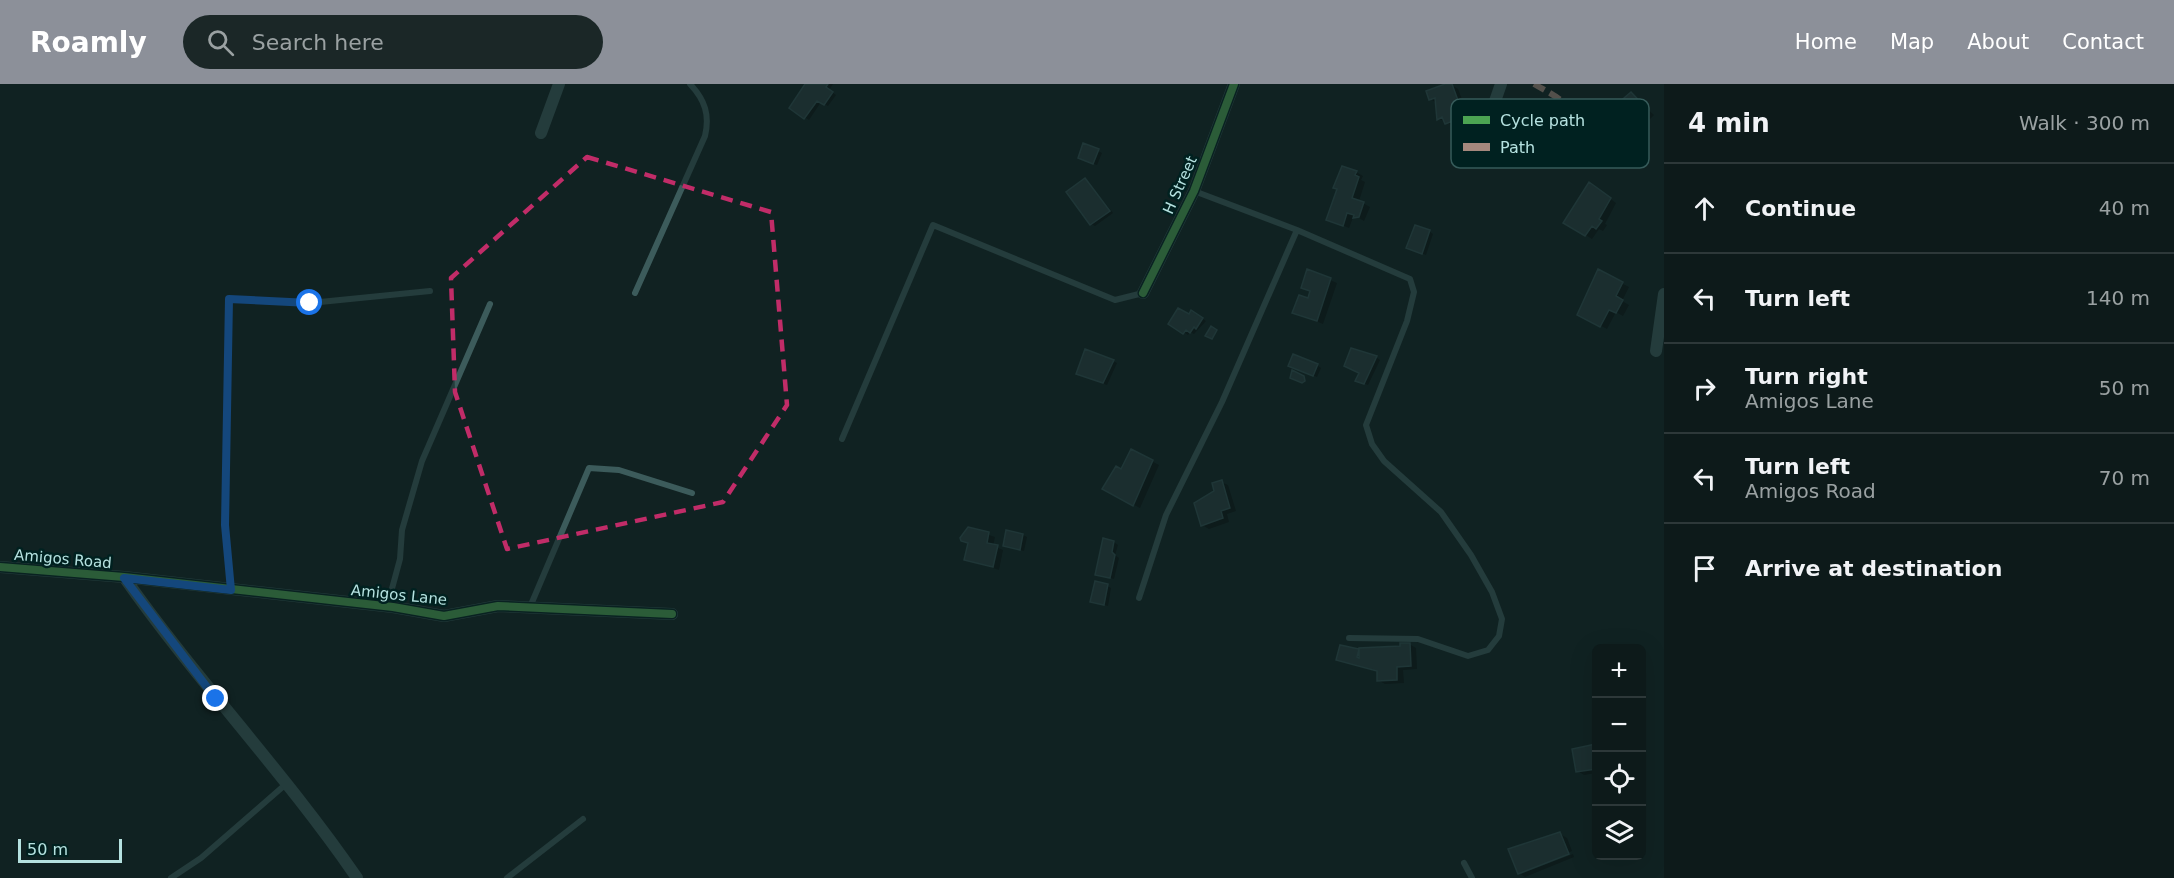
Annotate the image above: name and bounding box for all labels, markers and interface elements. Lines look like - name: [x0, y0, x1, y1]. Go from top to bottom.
- search box: [183, 15, 603, 69]
- text: Roamly: [30, 26, 147, 59]
- icon: search: [204, 26, 237, 59]
- text: Search here: [252, 30, 384, 55]
- text: Home: [1795, 30, 1857, 54]
- text: Map: [1890, 30, 1934, 54]
- text: About: [1967, 30, 2029, 54]
- text: Contact: [2062, 30, 2144, 54]
- legend: [1451, 99, 1649, 168]
- text: 4 min: [1688, 108, 1770, 138]
- text: Cycle path: [1500, 111, 1585, 130]
- text: Walk · 300 m: [2019, 111, 2150, 135]
- text: Path: [1500, 138, 1535, 157]
- street label: H Street: [1159, 153, 1201, 217]
- icon: ahead: [1688, 192, 1721, 225]
- text: Continue: [1745, 196, 1856, 221]
- text: 40 m: [2099, 196, 2150, 220]
- icon: left: [1688, 282, 1721, 315]
- text: Turn left: [1745, 286, 1850, 311]
- text: 140 m: [2086, 286, 2150, 310]
- route start: [296, 289, 322, 315]
- text: Turn right: [1745, 364, 1868, 389]
- icon: right: [1688, 372, 1721, 405]
- text: 50 m: [2099, 376, 2150, 400]
- text: Amigos Lane: [1745, 389, 1874, 413]
- text: Turn left: [1745, 454, 1850, 479]
- icon: left: [1688, 462, 1721, 495]
- text: 70 m: [2099, 466, 2150, 490]
- text: Amigos Road: [1745, 479, 1876, 503]
- street label: Amigos Road: [13, 546, 113, 572]
- icon: arrive: [1688, 552, 1721, 585]
- text: Arrive at destination: [1745, 556, 2002, 581]
- street label: Amigos Lane: [350, 581, 448, 609]
- map controls: [1592, 644, 1646, 860]
- button: +: [1592, 644, 1646, 698]
- route end: [202, 685, 228, 711]
- button: −: [1592, 698, 1646, 752]
- button: locate: [1592, 752, 1646, 806]
- button: layers: [1592, 806, 1646, 860]
- scale bar: [18, 836, 122, 864]
- text: 50 m: [27, 840, 68, 859]

